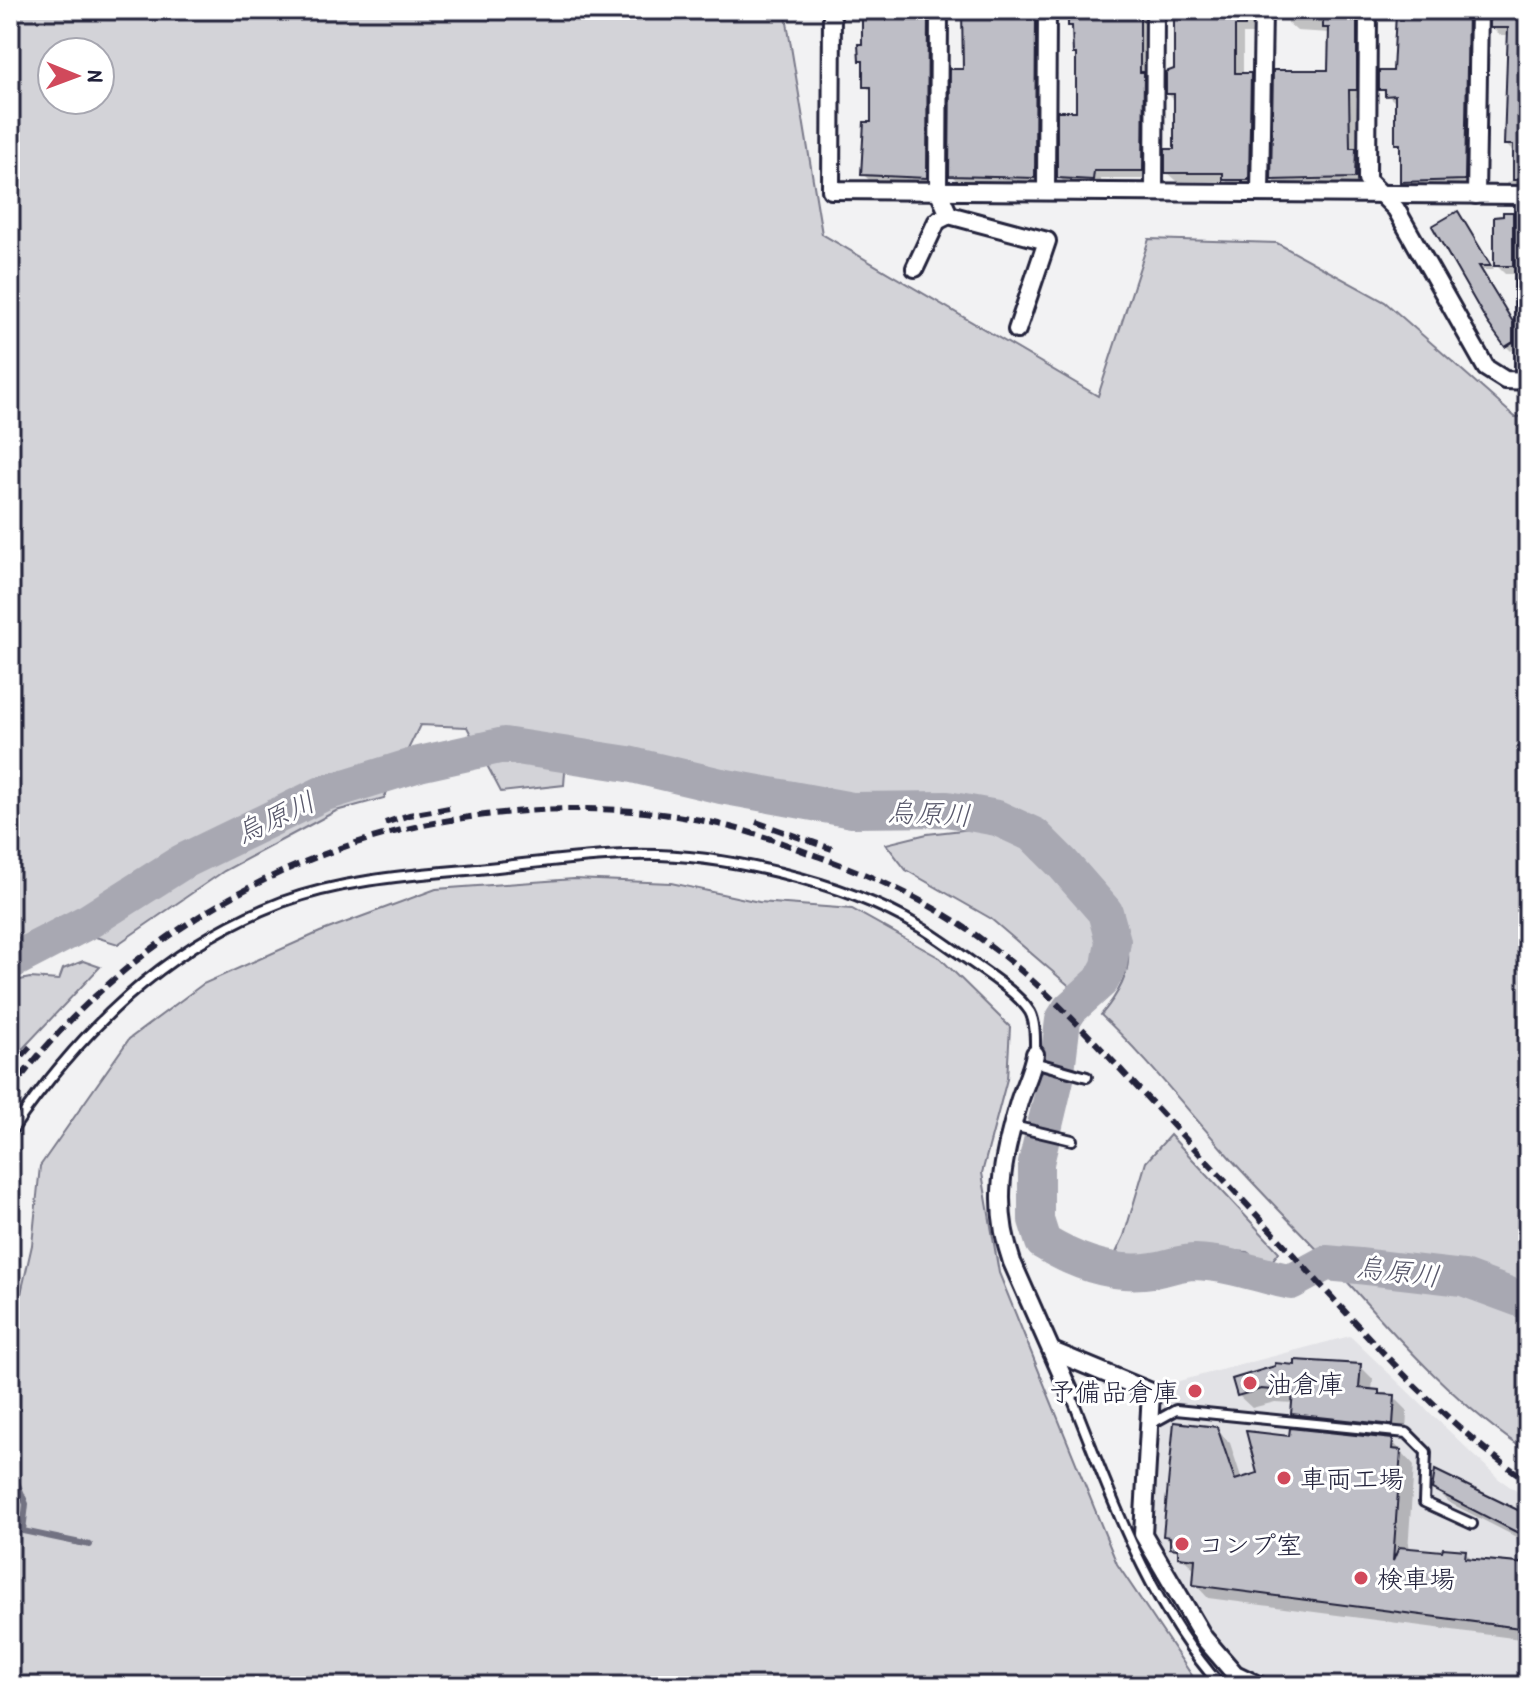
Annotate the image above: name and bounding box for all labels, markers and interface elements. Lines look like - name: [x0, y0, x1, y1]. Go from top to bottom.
- north arrow: [36, 36, 116, 116]
- text: N: [81, 70, 111, 83]
- water label: 烏原川: [229, 782, 321, 852]
- water label: 烏原川: [886, 792, 972, 834]
- water label: 烏原川: [1354, 1247, 1442, 1295]
- place label: 油倉庫: [1266, 1366, 1344, 1401]
- place label: 予備品倉庫: [1049, 1374, 1179, 1409]
- marker: 油倉庫: [1241, 1374, 1259, 1392]
- marker: 予備品倉庫: [1186, 1382, 1204, 1400]
- place label: 車両工場: [1300, 1461, 1404, 1496]
- marker: 車両工場: [1275, 1469, 1293, 1487]
- place label: コンプ室: [1198, 1527, 1302, 1562]
- marker: コンプ室: [1173, 1535, 1191, 1553]
- place label: 検車場: [1377, 1561, 1455, 1596]
- marker: 検車場: [1352, 1569, 1370, 1587]

